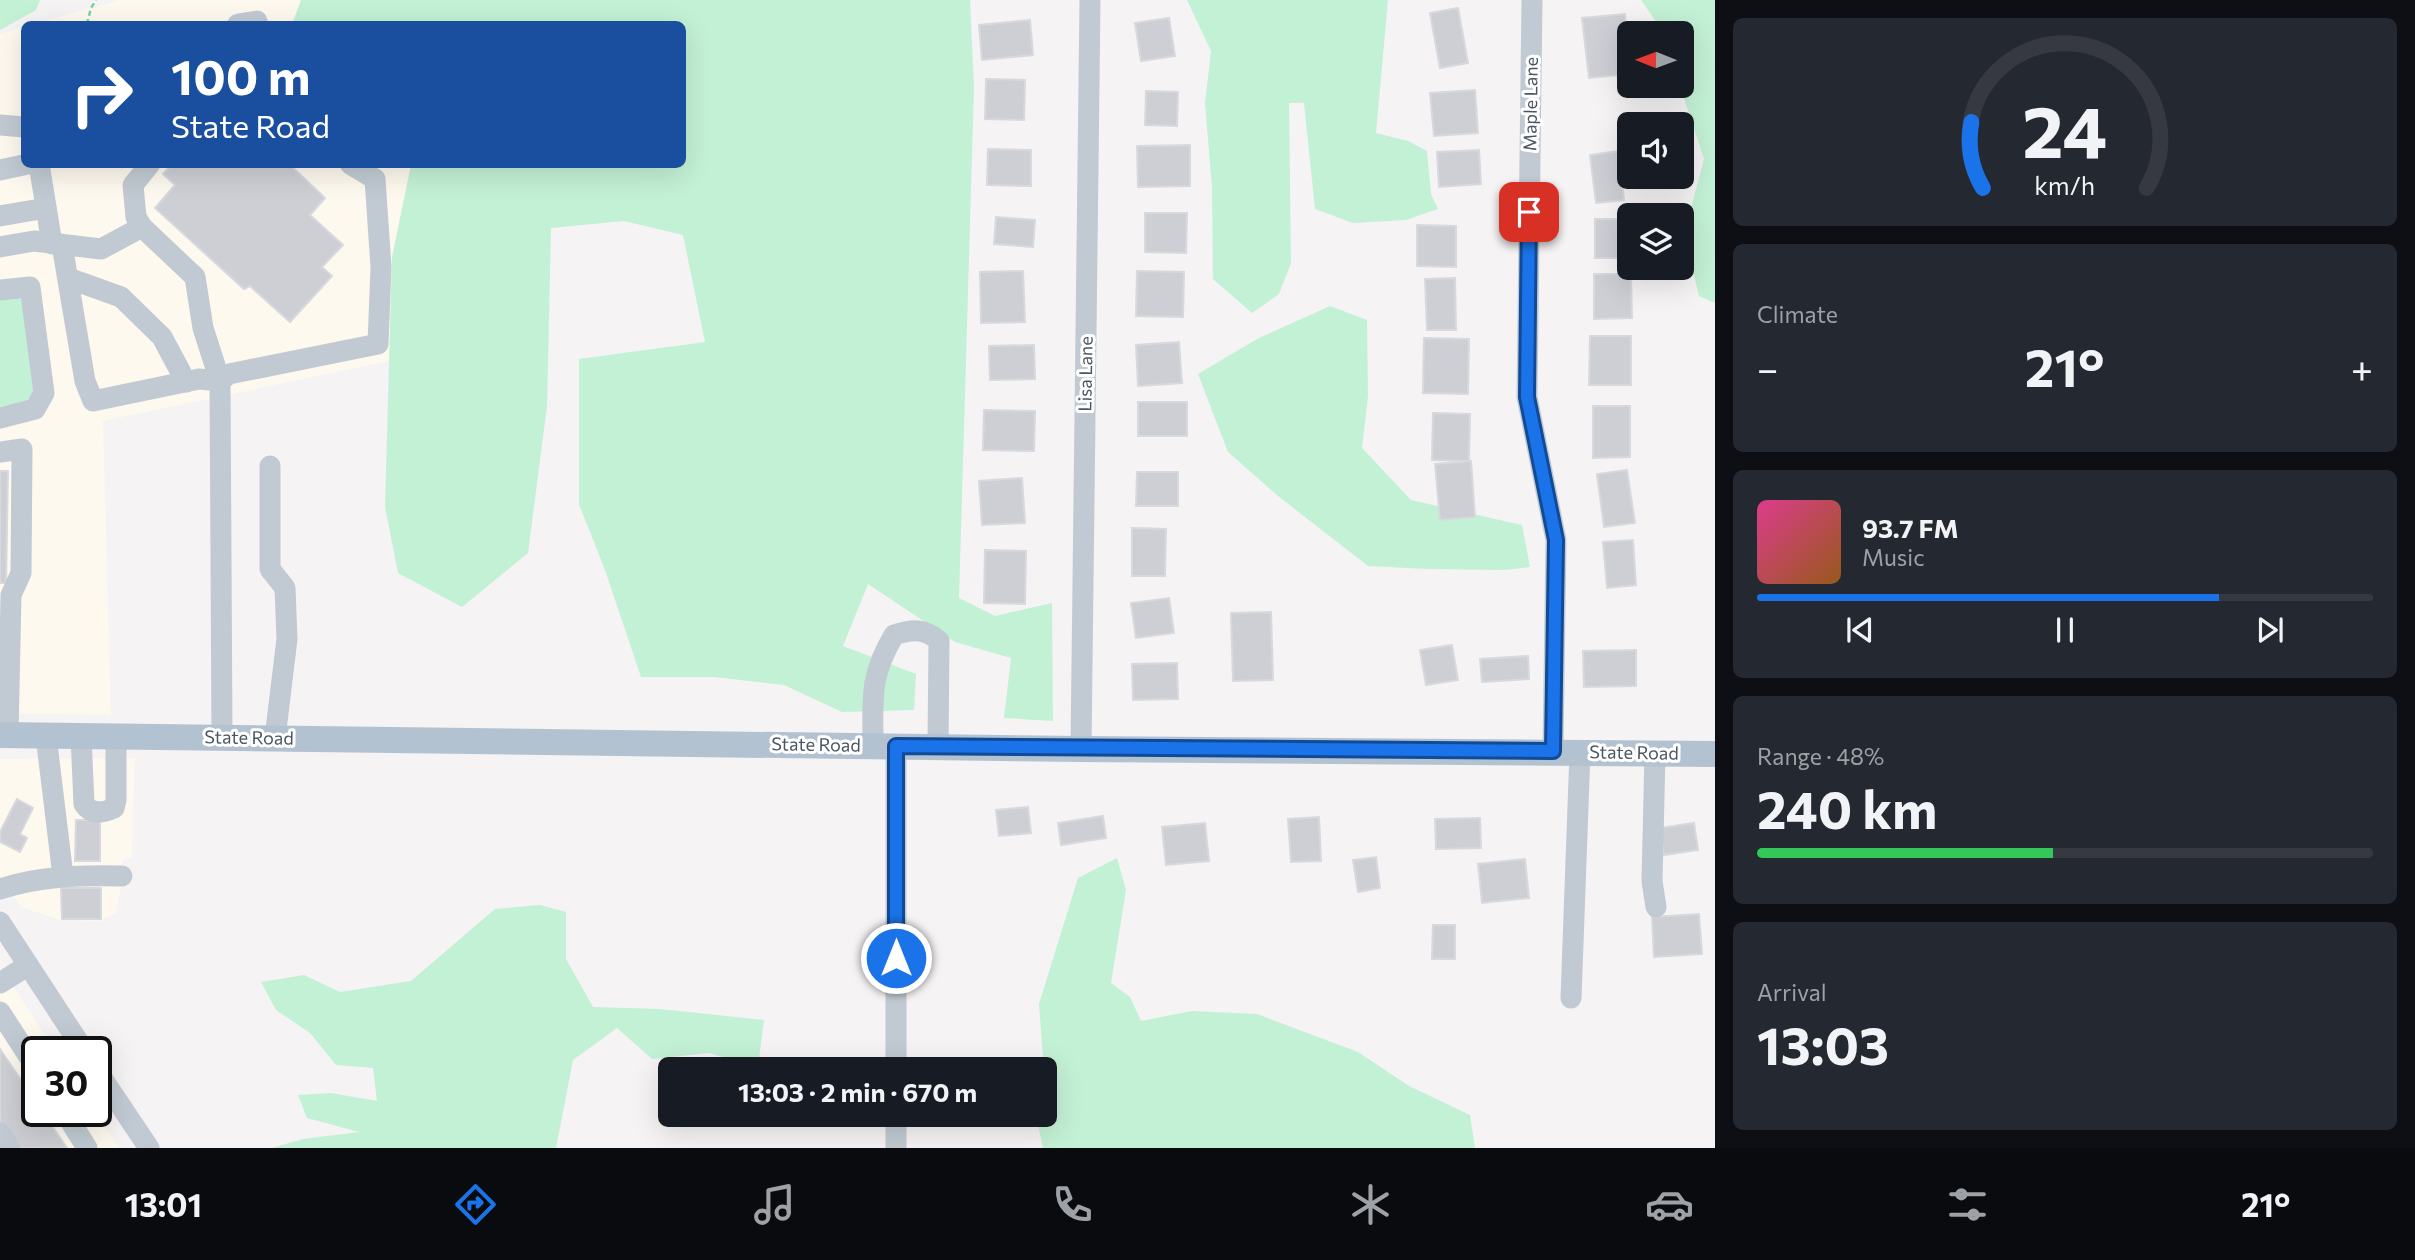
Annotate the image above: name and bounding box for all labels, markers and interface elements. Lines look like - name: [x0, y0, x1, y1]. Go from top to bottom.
- north arrow: [1617, 21, 1694, 98]
- map controls: [1617, 21, 1694, 280]
- text: 100 m: [171, 45, 310, 105]
- icon: right: [56, 49, 147, 140]
- street label: Maple Lane: [1518, 57, 1542, 151]
- text: 24: [2022, 84, 2108, 173]
- text: State Road: [171, 105, 330, 145]
- button: sound: [1617, 112, 1694, 189]
- text: km/h: [2035, 170, 2095, 200]
- pin: [1499, 182, 1559, 242]
- icon: arrive: [1510, 193, 1548, 231]
- button: layers: [1617, 203, 1694, 280]
- text: Climate: [1757, 300, 1838, 328]
- text: 21°: [2025, 334, 2104, 398]
- street label: Lisa Lane: [1073, 336, 1097, 412]
- text: −: [1757, 344, 1779, 391]
- text: +: [2351, 344, 2373, 391]
- text: 93.7 FM: [1862, 512, 1959, 543]
- text: Music: [1862, 543, 1925, 571]
- icon: previous: [1841, 611, 1879, 649]
- icon: pause: [2046, 611, 2084, 649]
- icon: next: [2251, 611, 2289, 649]
- street label: State Road: [204, 725, 294, 749]
- street label: State Road: [771, 732, 861, 756]
- street label: State Road: [1589, 740, 1679, 764]
- text: Range · 48%: [1757, 742, 1884, 770]
- text: 240 km: [1757, 776, 1937, 840]
- position arrow: [859, 921, 933, 995]
- text: Arrival: [1757, 978, 1827, 1006]
- text: 13:03: [1757, 1012, 1889, 1076]
- speed limit sign: 30: [21, 1036, 112, 1127]
- text: 13:03 · 2 min · 670 m: [738, 1076, 977, 1107]
- icon: directions: [451, 1180, 500, 1229]
- icon: music: [750, 1180, 799, 1229]
- icon: phone: [1048, 1180, 1097, 1229]
- icon: climate: [1346, 1180, 1395, 1229]
- icon: car: [1645, 1180, 1694, 1229]
- icon: filters: [1943, 1180, 1992, 1229]
- text: 13:01: [125, 1184, 202, 1224]
- text: 21°: [2241, 1184, 2290, 1224]

